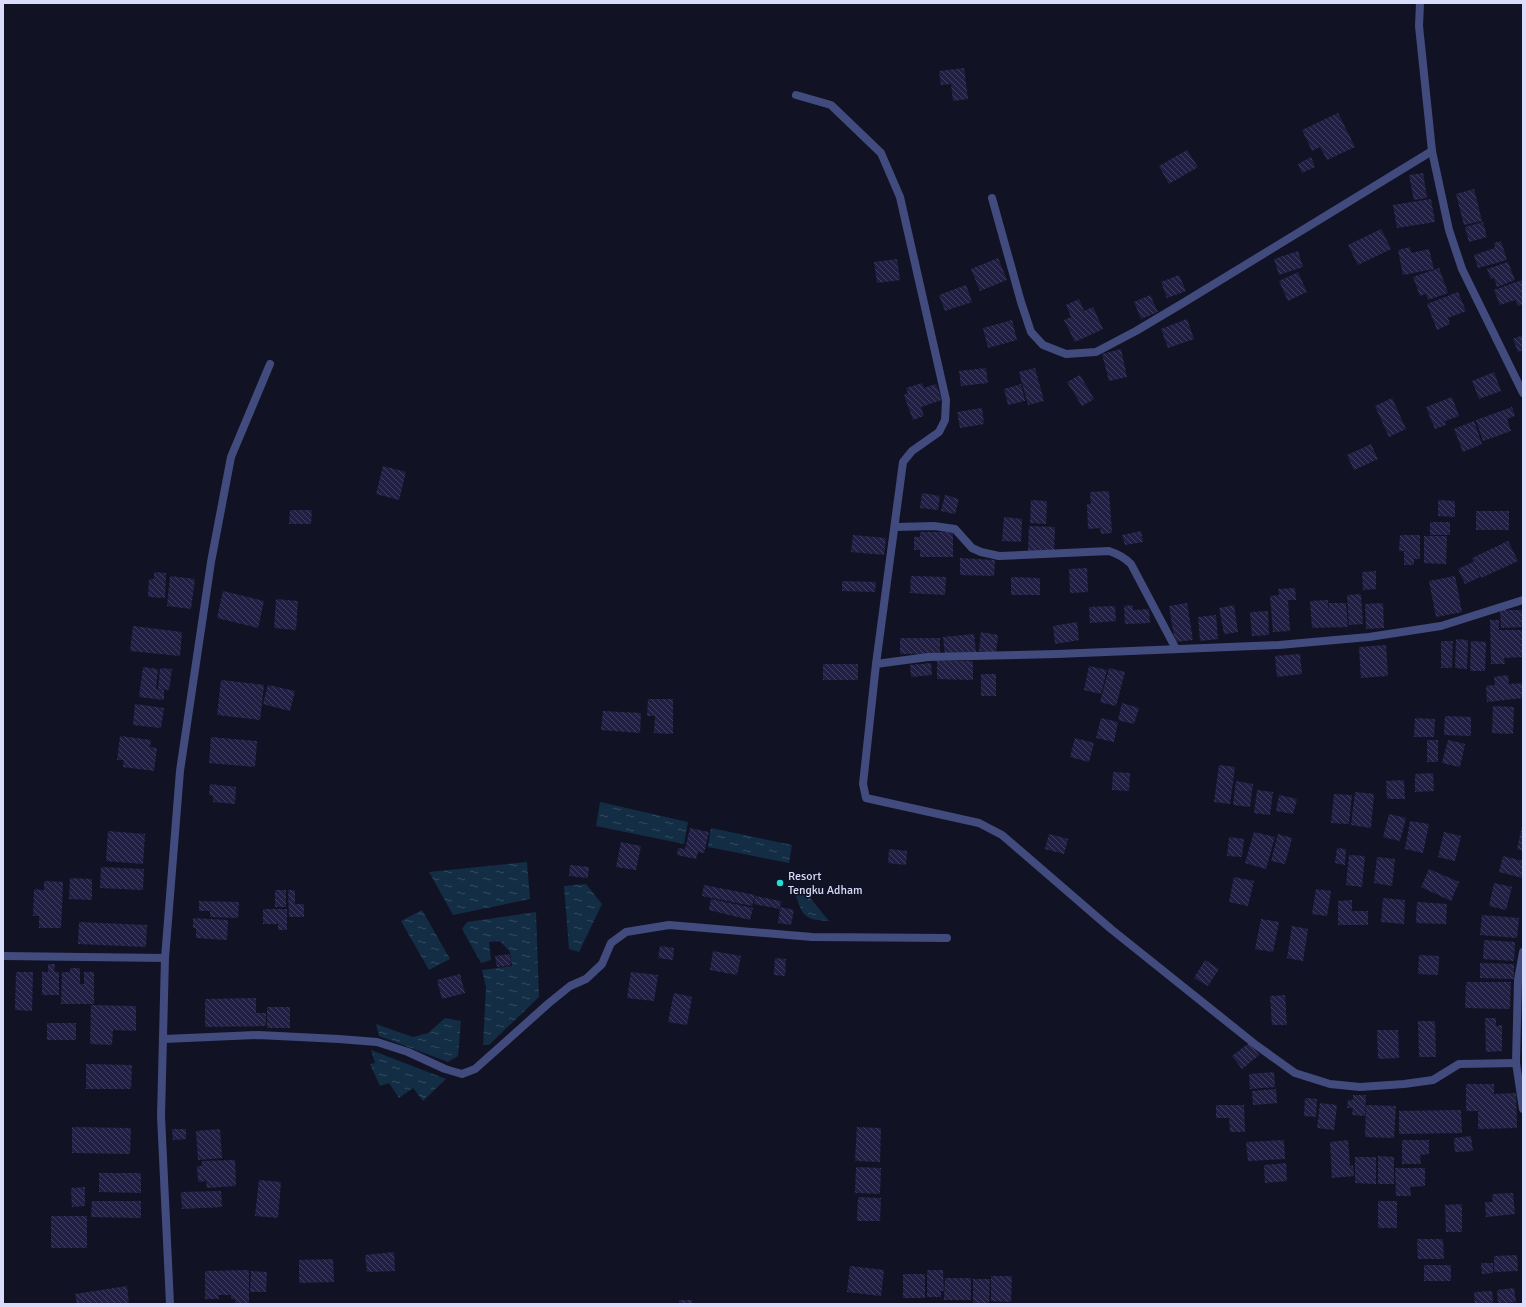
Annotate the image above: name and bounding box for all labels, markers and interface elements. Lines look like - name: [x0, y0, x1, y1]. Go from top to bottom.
- place label: Resort Tengku Adham: [788, 869, 863, 898]
- marker: Resort Tengku Adham: [775, 878, 785, 888]

